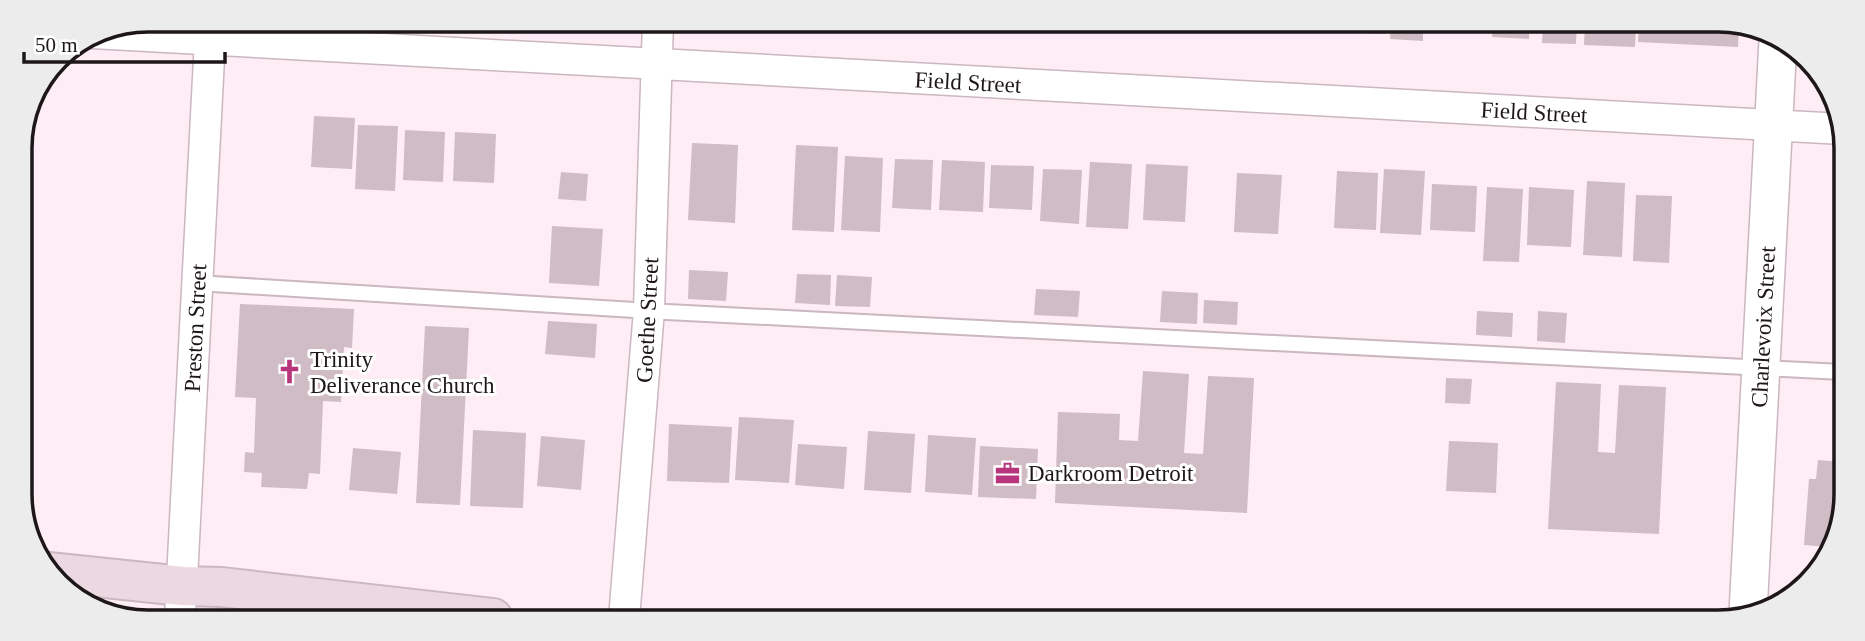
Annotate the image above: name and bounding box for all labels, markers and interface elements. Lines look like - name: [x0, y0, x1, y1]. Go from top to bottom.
- scale bar: [24, 21, 226, 65]
- text: 50 m: [35, 33, 78, 57]
- street label: Field Street: [914, 67, 1022, 98]
- street label: Field Street: [1480, 97, 1588, 128]
- street label: Charlevoix Street: [1747, 245, 1780, 408]
- street label: Goethe Street: [632, 256, 663, 384]
- street label: Preston Street: [180, 263, 211, 393]
- place label: Trinity Deliverance Church: [310, 347, 495, 398]
- church icon: Trinity Deliverance Church: [276, 358, 304, 386]
- office icon: Darkroom Detroit: [994, 459, 1022, 487]
- place label: Darkroom Detroit: [1028, 461, 1194, 486]

